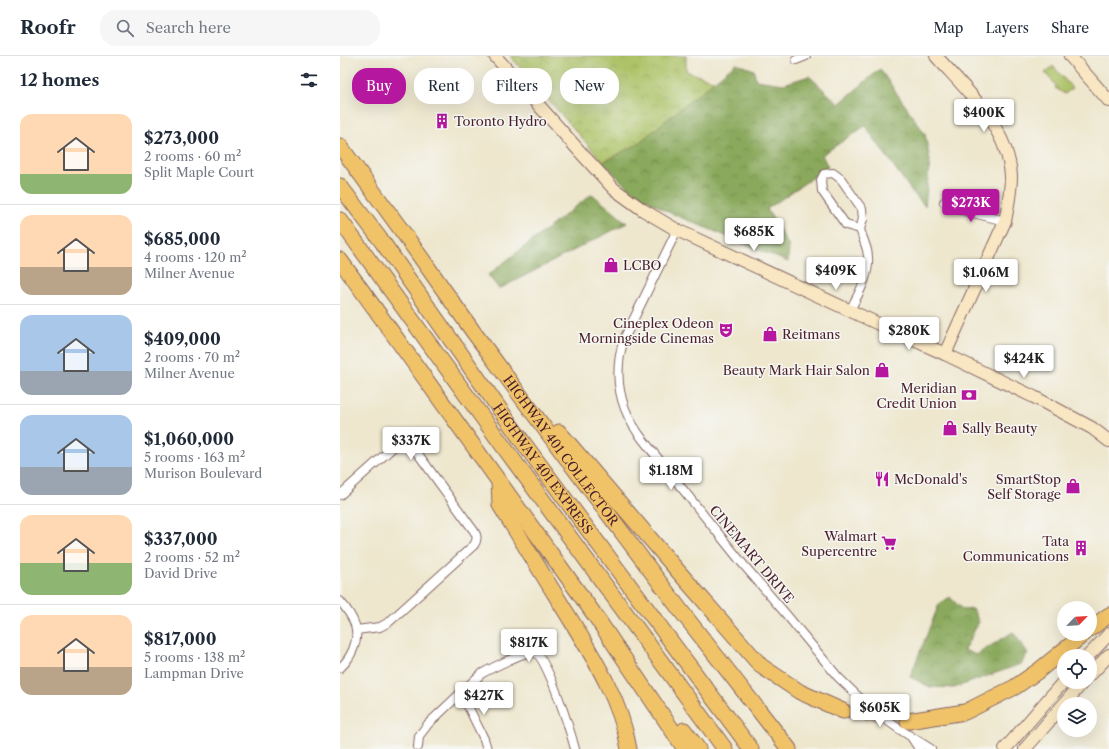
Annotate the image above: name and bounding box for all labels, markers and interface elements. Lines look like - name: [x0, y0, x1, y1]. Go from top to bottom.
- search box: [100, 10, 380, 46]
- text: Roofr: [20, 16, 76, 39]
- icon: search: [114, 17, 136, 39]
- text: Search here: [146, 18, 231, 37]
- text: Map: [933, 19, 963, 37]
- text: Layers: [985, 19, 1029, 37]
- text: Share: [1051, 19, 1089, 37]
- chip: Buy: [352, 68, 406, 104]
- chip: Rent: [414, 68, 474, 104]
- chip: Filters: [482, 68, 552, 104]
- chip: New: [560, 68, 619, 104]
- icon: filters: [298, 69, 320, 91]
- text: 12 homes: [20, 70, 99, 90]
- pin: $400K: [956, 99, 1012, 133]
- text: $400K: [963, 104, 1005, 120]
- building icon: Toronto Hydro: [433, 112, 451, 130]
- place label: Toronto Hydro: [454, 113, 547, 129]
- text: $273,000: [144, 128, 219, 148]
- icon: home: [52, 130, 100, 178]
- text: 2 rooms · 60 m²: [144, 148, 241, 164]
- text: Split Maple Court: [144, 164, 254, 180]
- pin: $273K: [943, 189, 999, 223]
- text: $273K: [951, 194, 991, 210]
- pin: $685K: [726, 218, 782, 252]
- text: $685K: [734, 223, 774, 239]
- text: $685,000: [144, 229, 220, 249]
- icon: home: [52, 231, 100, 279]
- text: 4 rooms · 120 m²: [144, 249, 247, 265]
- shop icon: LCBO: [602, 256, 620, 274]
- place label: LCBO: [623, 257, 662, 273]
- pin: $409K: [808, 257, 864, 291]
- pin: $1.06M: [953, 259, 1019, 293]
- text: $409K: [815, 262, 857, 278]
- text: $1.06M: [963, 264, 1009, 280]
- text: Milner Avenue: [144, 265, 235, 281]
- place label: Cineplex Odeon Morningside Cinemas: [578, 315, 714, 346]
- pin: $280K: [881, 317, 937, 351]
- theatre icon: Cineplex Odeon Morningside Cinemas: [717, 321, 735, 339]
- text: $280K: [888, 322, 930, 338]
- shop icon: Reitmans: [761, 325, 779, 343]
- place label: Reitmans: [782, 326, 840, 342]
- text: $409,000: [144, 329, 221, 349]
- icon: home: [52, 331, 100, 379]
- pin: $424K: [996, 345, 1052, 379]
- text: 2 rooms · 70 m²: [144, 349, 240, 365]
- text: $424K: [1004, 350, 1044, 366]
- shop icon: Beauty Mark Hair Salon: [873, 361, 891, 379]
- place label: Beauty Mark Hair Salon: [723, 362, 870, 378]
- text: Milner Avenue: [144, 365, 235, 381]
- street label: HIGHWAY 401 COLLECTOR: [500, 372, 623, 530]
- place label: Meridian Credit Union: [877, 380, 957, 411]
- bank icon: Meridian Credit Union: [960, 386, 978, 404]
- street label: HIGHWAY 401 EXPRESS: [490, 400, 596, 537]
- shop icon: Sally Beauty: [941, 419, 959, 437]
- place label: Sally Beauty: [962, 420, 1038, 436]
- pin: $337K: [383, 427, 439, 461]
- text: $1,060,000: [144, 429, 234, 449]
- icon: home: [52, 431, 100, 479]
- text: $337K: [391, 432, 431, 448]
- text: 5 rooms · 163 m²: [144, 449, 245, 465]
- pin: $1.18M: [638, 457, 704, 491]
- text: $1.18M: [649, 462, 693, 478]
- text: Murison Boulevard: [144, 465, 262, 481]
- restaurant icon: McDonald's: [873, 470, 891, 488]
- place label: McDonald's: [894, 471, 968, 487]
- place label: SmartStop Self Storage: [987, 471, 1061, 502]
- shop icon: SmartStop Self Storage: [1064, 477, 1082, 495]
- street label: CINEMART DRIVE: [706, 502, 798, 606]
- place label: Walmart Supercentre: [801, 528, 877, 559]
- text: $337,000: [144, 529, 218, 549]
- icon: home: [52, 531, 100, 579]
- place label: Tata Communications: [963, 533, 1069, 564]
- supermarket icon: Walmart Supercentre: [880, 534, 898, 552]
- building icon: Tata Communications: [1072, 539, 1090, 557]
- text: 2 rooms · 52 m²: [144, 549, 240, 565]
- text: David Drive: [144, 565, 217, 581]
- north arrow: [1057, 601, 1097, 641]
- map controls: [1057, 601, 1097, 737]
- text: $817,000: [144, 629, 217, 649]
- pin: $817K: [501, 629, 557, 663]
- icon: home: [52, 631, 100, 679]
- text: $817K: [510, 634, 548, 650]
- text: 5 rooms · 138 m²: [144, 649, 245, 665]
- button: locate: [1057, 649, 1097, 689]
- text: Lampman Drive: [144, 665, 244, 681]
- pin: $427K: [456, 682, 512, 716]
- text: $427K: [464, 687, 504, 703]
- pin: $605K: [852, 694, 908, 728]
- button: layers: [1057, 697, 1097, 737]
- text: $605K: [860, 699, 900, 715]

